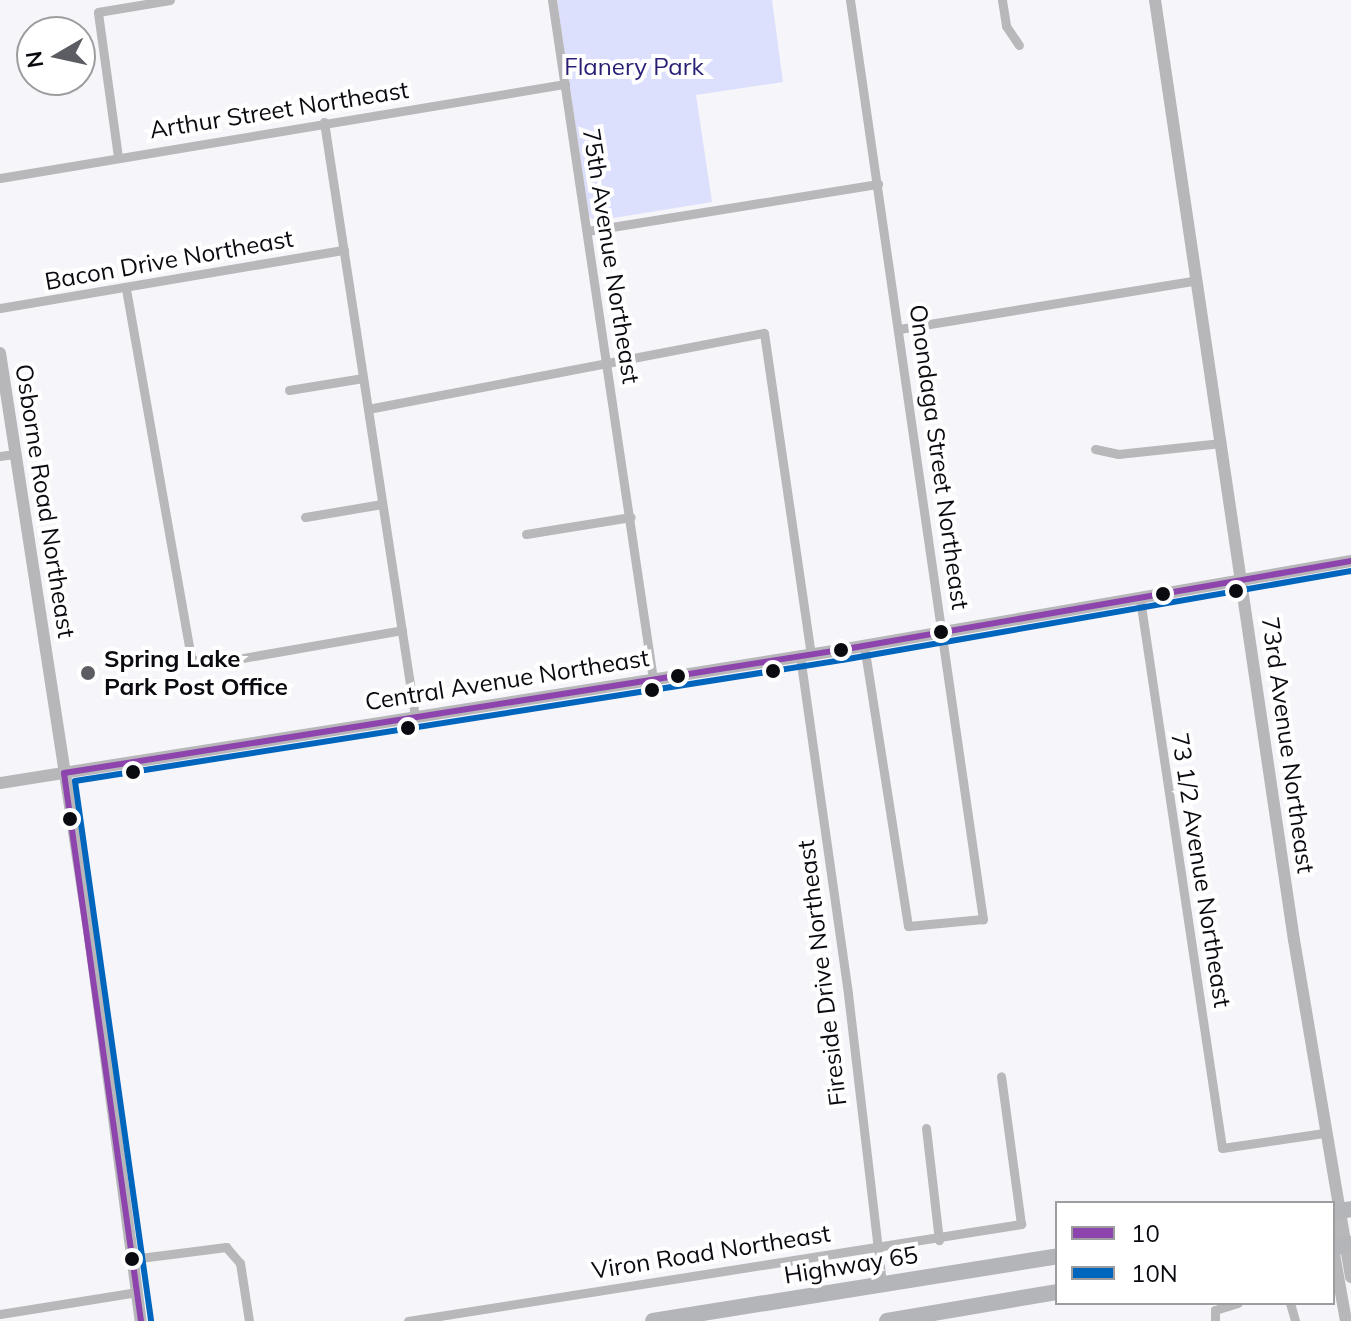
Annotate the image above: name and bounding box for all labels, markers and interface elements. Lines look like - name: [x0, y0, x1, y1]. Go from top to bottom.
- north arrow: [16, 16, 96, 96]
- text: N: [19, 49, 49, 70]
- park label: Flanery Park: [564, 53, 704, 81]
- street label: Arthur Street Northeast: [147, 75, 411, 145]
- street label: 75th Avenue Northeast: [577, 126, 645, 386]
- street label: Bacon Drive Northeast: [43, 224, 295, 296]
- street label: Onondaga Street Northeast: [903, 302, 975, 612]
- street label: Osborne Road Northeast: [9, 362, 81, 640]
- unlabelled marker: [1228, 583, 1244, 599]
- unlabelled marker: [1155, 586, 1171, 602]
- street label: 73rd Avenue Northeast: [1256, 615, 1320, 875]
- unlabelled marker: [933, 624, 949, 640]
- unlabelled marker: [833, 642, 849, 658]
- street label: Central Avenue Northeast: [363, 643, 651, 717]
- place label: Spring Lake Park Post Office: [104, 645, 288, 701]
- unlabelled marker: [765, 663, 781, 679]
- marker: Spring Lake Park Post Office: [79, 664, 97, 682]
- unlabelled marker: [670, 668, 686, 684]
- unlabelled marker: [644, 682, 660, 698]
- unlabelled marker: [400, 720, 416, 736]
- street label: 73 1/2 Avenue Northeast: [1165, 730, 1237, 1010]
- unlabelled marker: [125, 764, 141, 780]
- unlabelled marker: [62, 811, 78, 827]
- street label: Fireside Drive Northeast: [791, 839, 853, 1107]
- legend: [1055, 1201, 1335, 1305]
- text: 10: [1131, 1218, 1160, 1248]
- street label: Viron Road Northeast: [590, 1219, 832, 1285]
- street label: Highway 65: [782, 1240, 920, 1290]
- unlabelled marker: [124, 1251, 140, 1267]
- text: 10N: [1131, 1258, 1178, 1288]

